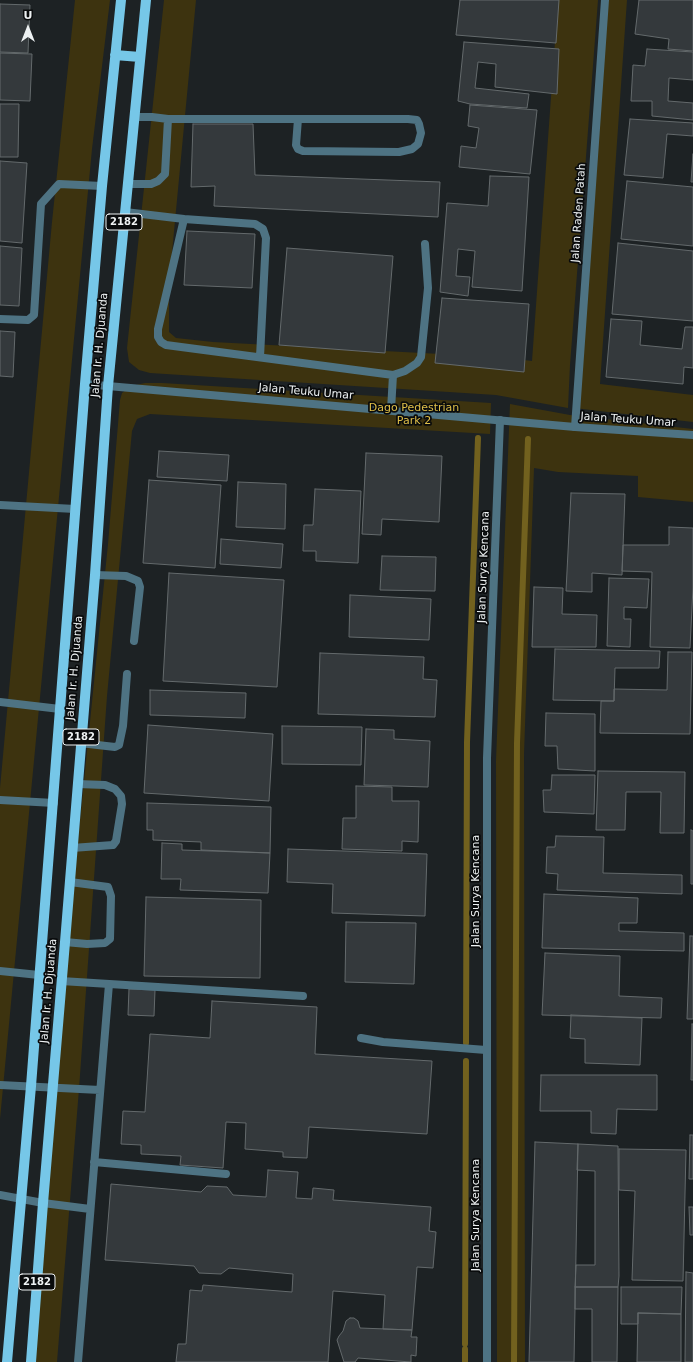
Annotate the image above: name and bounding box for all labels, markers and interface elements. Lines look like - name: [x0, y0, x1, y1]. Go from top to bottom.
- north arrow: [8, 8, 48, 48]
- text: U: [24, 9, 32, 22]
- street label: Jalan Raden Patah: [569, 163, 589, 263]
- road number: 2182: [106, 214, 142, 230]
- street label: Jalan Ir. H. Djuanda: [89, 292, 111, 398]
- street label: Jalan Teuku Umar: [258, 381, 354, 403]
- park label: Dago Pedestrian Park 2: [369, 401, 459, 427]
- street label: Jalan Teuku Umar: [580, 410, 676, 430]
- street label: Jalan Surya Kencana: [475, 511, 493, 623]
- street label: Jalan Ir. H. Djuanda: [64, 615, 86, 721]
- road number: 2182: [63, 729, 99, 745]
- street label: Jalan Surya Kencana: [469, 835, 483, 947]
- street label: Jalan Ir. H. Djuanda: [38, 938, 60, 1044]
- street label: Jalan Surya Kencana: [469, 1159, 483, 1271]
- road number: 2182: [19, 1274, 55, 1290]

